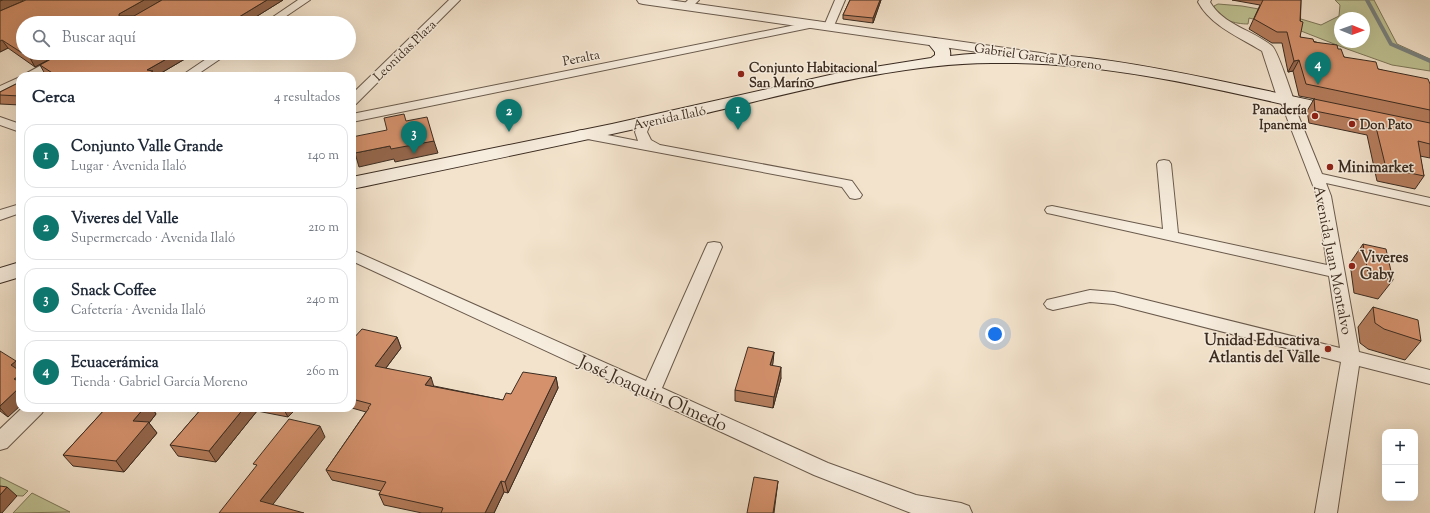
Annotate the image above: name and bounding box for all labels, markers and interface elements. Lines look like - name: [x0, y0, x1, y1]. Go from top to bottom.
- north arrow: [1334, 12, 1370, 48]
- search box: [16, 16, 356, 60]
- street label: Leonidas Plaza: [370, 17, 441, 86]
- icon: search: [30, 27, 52, 49]
- text: Buscar aquí: [62, 28, 136, 49]
- street label: Gabriel García Moreno: [973, 40, 1103, 76]
- street label: Peralta: [561, 47, 602, 71]
- pin: 4: [1305, 52, 1331, 85]
- place label: Conjunto Habitacional San Maríno: [749, 60, 878, 93]
- marker: Conjunto Habitacional San Maríno: [736, 69, 746, 79]
- text: Cerca: [32, 86, 75, 110]
- text: 4 resultados: [274, 89, 340, 107]
- pin: 1: [725, 97, 751, 130]
- pin: 2: [496, 99, 522, 132]
- street label: Avenida Ilaló: [631, 102, 708, 135]
- place label: Panadería Ipanema: [1253, 102, 1307, 135]
- marker: Panadería Ipanema: [1310, 111, 1320, 121]
- place label: Don Pato: [1360, 117, 1412, 135]
- marker: Don Pato: [1347, 119, 1357, 129]
- pin: 3: [401, 121, 427, 154]
- text: Conjunto Valle Grande: [71, 137, 223, 158]
- text: 1: [44, 147, 48, 165]
- text: 140 m: [308, 147, 339, 165]
- text: Lugar · Avenida Ilaló: [71, 158, 186, 176]
- place label: Minimarket: [1338, 158, 1415, 179]
- marker: Minimarket: [1325, 162, 1335, 172]
- street label: Avenida Juan Montalvo: [1307, 184, 1356, 337]
- text: Viveres del Valle: [71, 209, 178, 230]
- text: 2: [43, 219, 49, 237]
- text: 210 m: [308, 219, 339, 237]
- text: Supermercado · Avenida Ilaló: [71, 230, 235, 248]
- place label: Viveres Gaby: [1360, 248, 1408, 286]
- marker: Viveres Gaby: [1347, 261, 1357, 271]
- text: Snack Coffee: [71, 281, 156, 302]
- text: 3: [43, 291, 49, 309]
- text: 240 m: [306, 291, 339, 309]
- text: Cafetería · Avenida Ilaló: [71, 302, 206, 320]
- your location: [985, 324, 1005, 344]
- place label: Unidad Educativa Atlantis del Valle: [1204, 331, 1320, 369]
- marker: Unidad Educativa Atlantis del Valle: [1323, 344, 1333, 354]
- street label: José Joaquin Olmedo: [573, 350, 731, 439]
- text: Ecuacerámica: [71, 353, 159, 374]
- text: 4: [43, 363, 49, 381]
- text: 260 m: [306, 363, 339, 381]
- text: Tienda · Gabriel García Moreno: [71, 374, 248, 392]
- map controls: [1382, 429, 1418, 501]
- button: +: [1382, 429, 1418, 465]
- button: −: [1382, 465, 1418, 501]

